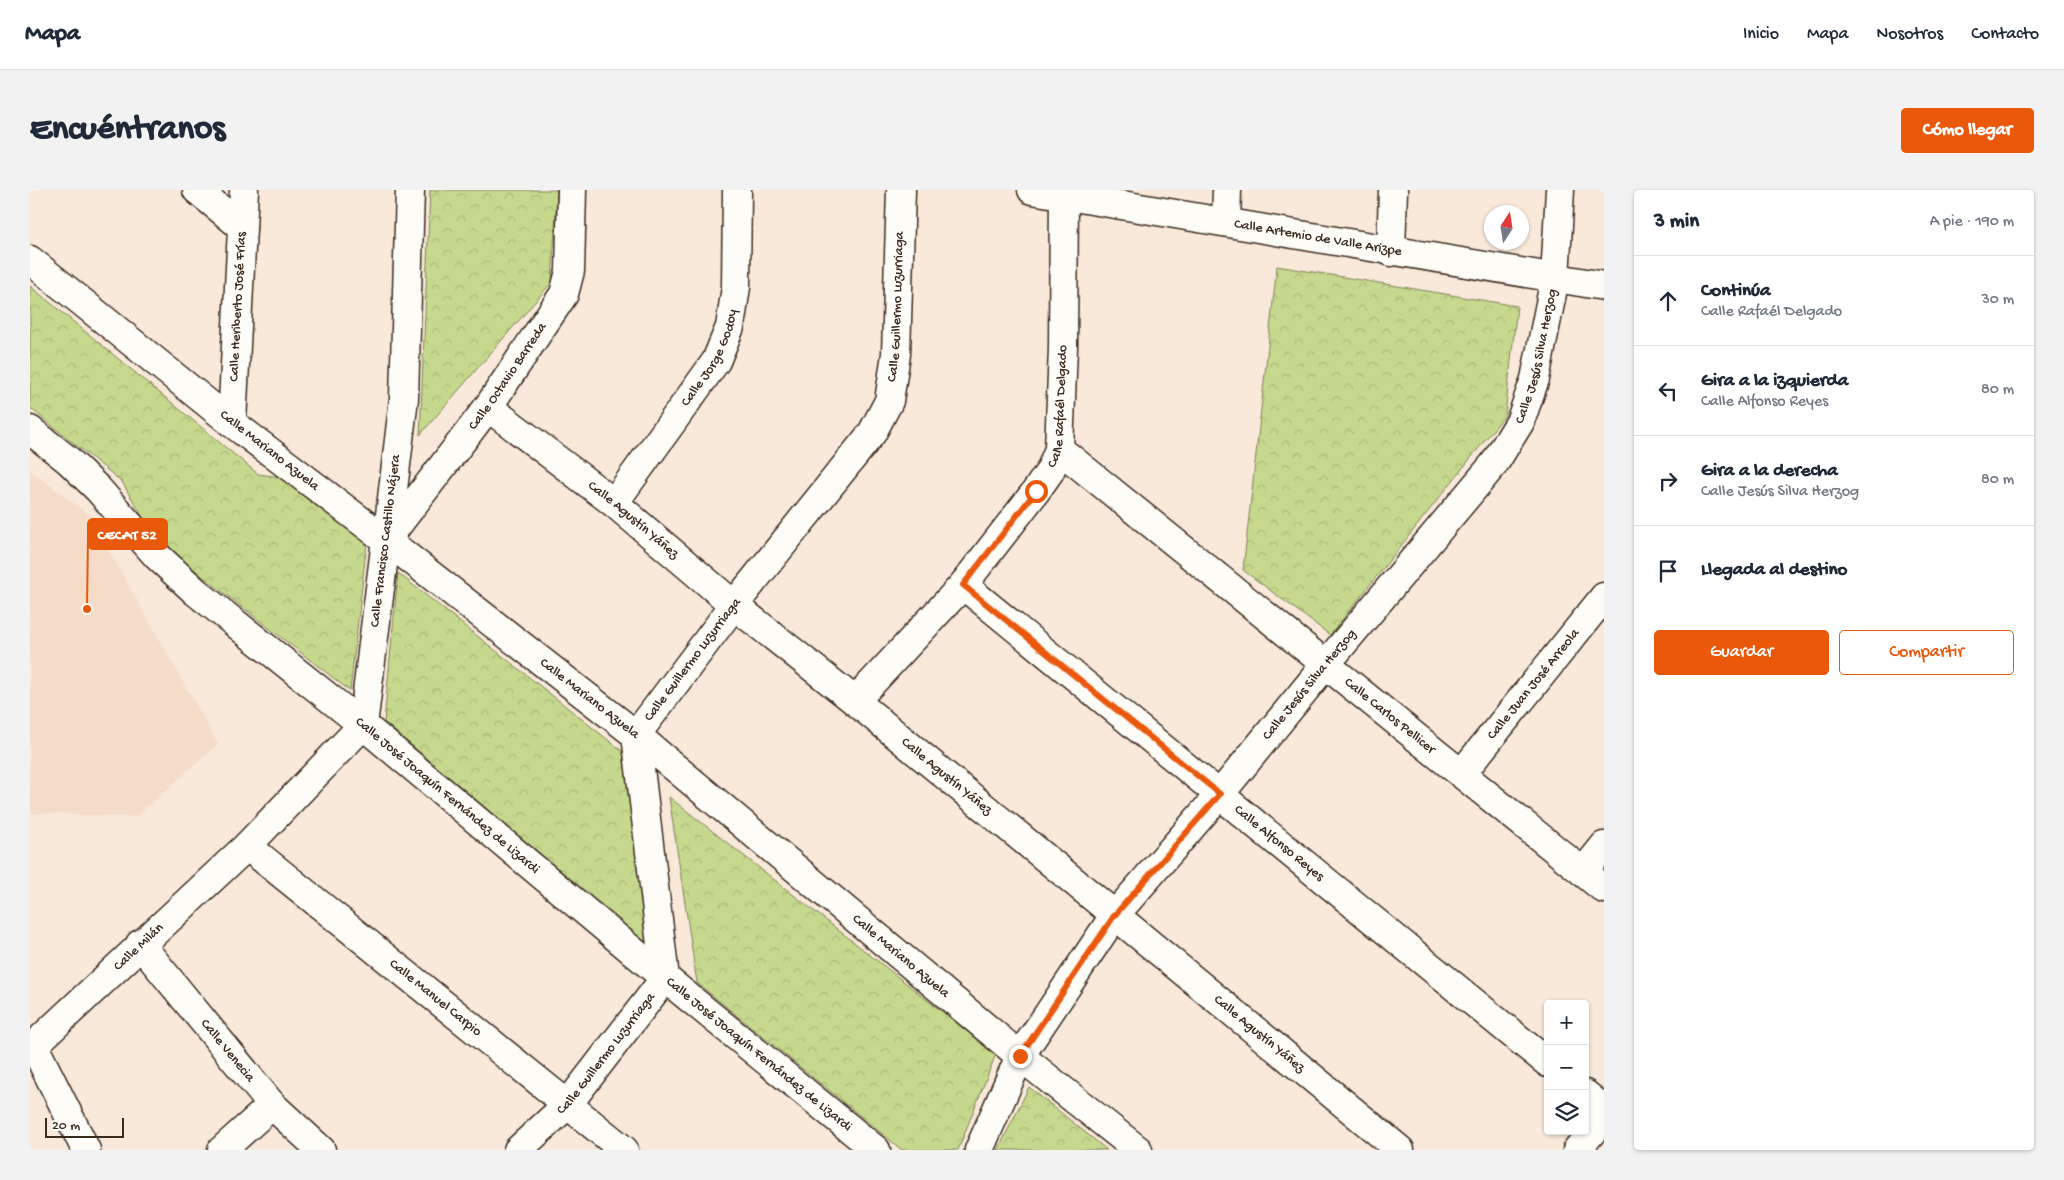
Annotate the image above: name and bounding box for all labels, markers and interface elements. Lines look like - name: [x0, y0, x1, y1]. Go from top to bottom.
- text: Mapa: [25, 20, 80, 49]
- text: Inicio: [1743, 24, 1779, 45]
- text: Mapa: [1807, 24, 1848, 45]
- text: Nosotros: [1876, 24, 1943, 45]
- text: Contacto: [1971, 24, 2039, 45]
- button: Cómo llegar: [1901, 108, 2034, 153]
- text: Encuéntranos: [30, 110, 225, 151]
- north arrow: [1484, 205, 1529, 250]
- text: 3 min: [1654, 210, 1699, 235]
- text: A pie · 190 m: [1930, 213, 2014, 232]
- street label: Calle Artemio de Valle Arizpe: [1233, 216, 1404, 261]
- street label: Calle Guillermo Luzurriaga: [883, 230, 908, 383]
- street label: Calle Heriberto José Frías: [226, 231, 250, 382]
- text: Continúa: [1701, 280, 1771, 303]
- street label: Calle Jesús Silva Herzog: [1512, 287, 1561, 426]
- icon: ahead: [1654, 287, 1682, 315]
- text: 30 m: [1981, 291, 2014, 310]
- text: Calle Rafaél Delgado: [1701, 303, 1842, 322]
- street label: Calle Jorge Godoy: [677, 308, 741, 410]
- street label: Calle Octavio Barreda: [465, 318, 551, 434]
- street label: Calle Rafaél Delgado: [1044, 345, 1072, 470]
- text: Gira a la izquierda: [1701, 370, 1848, 393]
- icon: left: [1654, 377, 1682, 405]
- text: 80 m: [1981, 381, 2014, 400]
- text: Calle Alfonso Reyes: [1701, 393, 1828, 412]
- street label: Calle Mariano Azuela: [216, 407, 323, 496]
- street label: Calle Francisco Castillo Nájera: [367, 452, 405, 628]
- text: Gira a la derecha: [1701, 460, 1838, 483]
- icon: right: [1654, 467, 1682, 495]
- text: 80 m: [1981, 471, 2014, 490]
- street label: Calle Agustín Yáñez: [584, 477, 683, 563]
- route start: [1025, 480, 1048, 503]
- text: Calle Jesús Silva Herzog: [1701, 483, 1859, 502]
- callout: CECAT 52: [88, 519, 167, 549]
- text: CECAT 52: [96, 527, 157, 545]
- icon: arrive: [1654, 557, 1682, 585]
- text: Llegada al destino: [1701, 559, 1847, 582]
- street label: Calle Guillermo Luzurriaga: [641, 593, 746, 725]
- street label: Calle Juan José Arreola: [1484, 624, 1584, 743]
- street label: Calle Jesús Silva Herzog: [1259, 626, 1360, 744]
- button: Guardar: [1654, 630, 1829, 675]
- button: Compartir: [1839, 630, 2014, 675]
- street label: Calle Mariano Azuela: [536, 655, 644, 744]
- street label: Calle Carlos Pellicer: [1341, 674, 1440, 759]
- street label: Calle José Joaquín Fernández de Lizardi: [352, 714, 543, 878]
- street label: Calle Agustín Yáñez: [897, 734, 996, 820]
- street label: Calle Alfonso Reyes: [1230, 801, 1328, 885]
- street label: Calle Mariano Azuela: [848, 911, 954, 1003]
- street label: Calle Milán: [110, 919, 168, 975]
- street label: Calle Manuel Carpio: [386, 955, 485, 1040]
- street label: Calle José Joaquín Fernández de Lizardi: [662, 973, 855, 1135]
- street label: Calle Guillermo Luzurriaga: [553, 988, 660, 1119]
- street label: Calle Agustín Yáñez: [1210, 991, 1309, 1077]
- map controls: [1544, 1000, 1589, 1135]
- button: +: [1544, 1000, 1589, 1045]
- street label: Calle Venecia: [197, 1016, 259, 1087]
- route end: [1009, 1045, 1032, 1068]
- button: −: [1544, 1045, 1589, 1090]
- button: layers: [1544, 1090, 1589, 1135]
- scale bar: [45, 1115, 124, 1138]
- text: 20 m: [52, 1118, 80, 1135]

